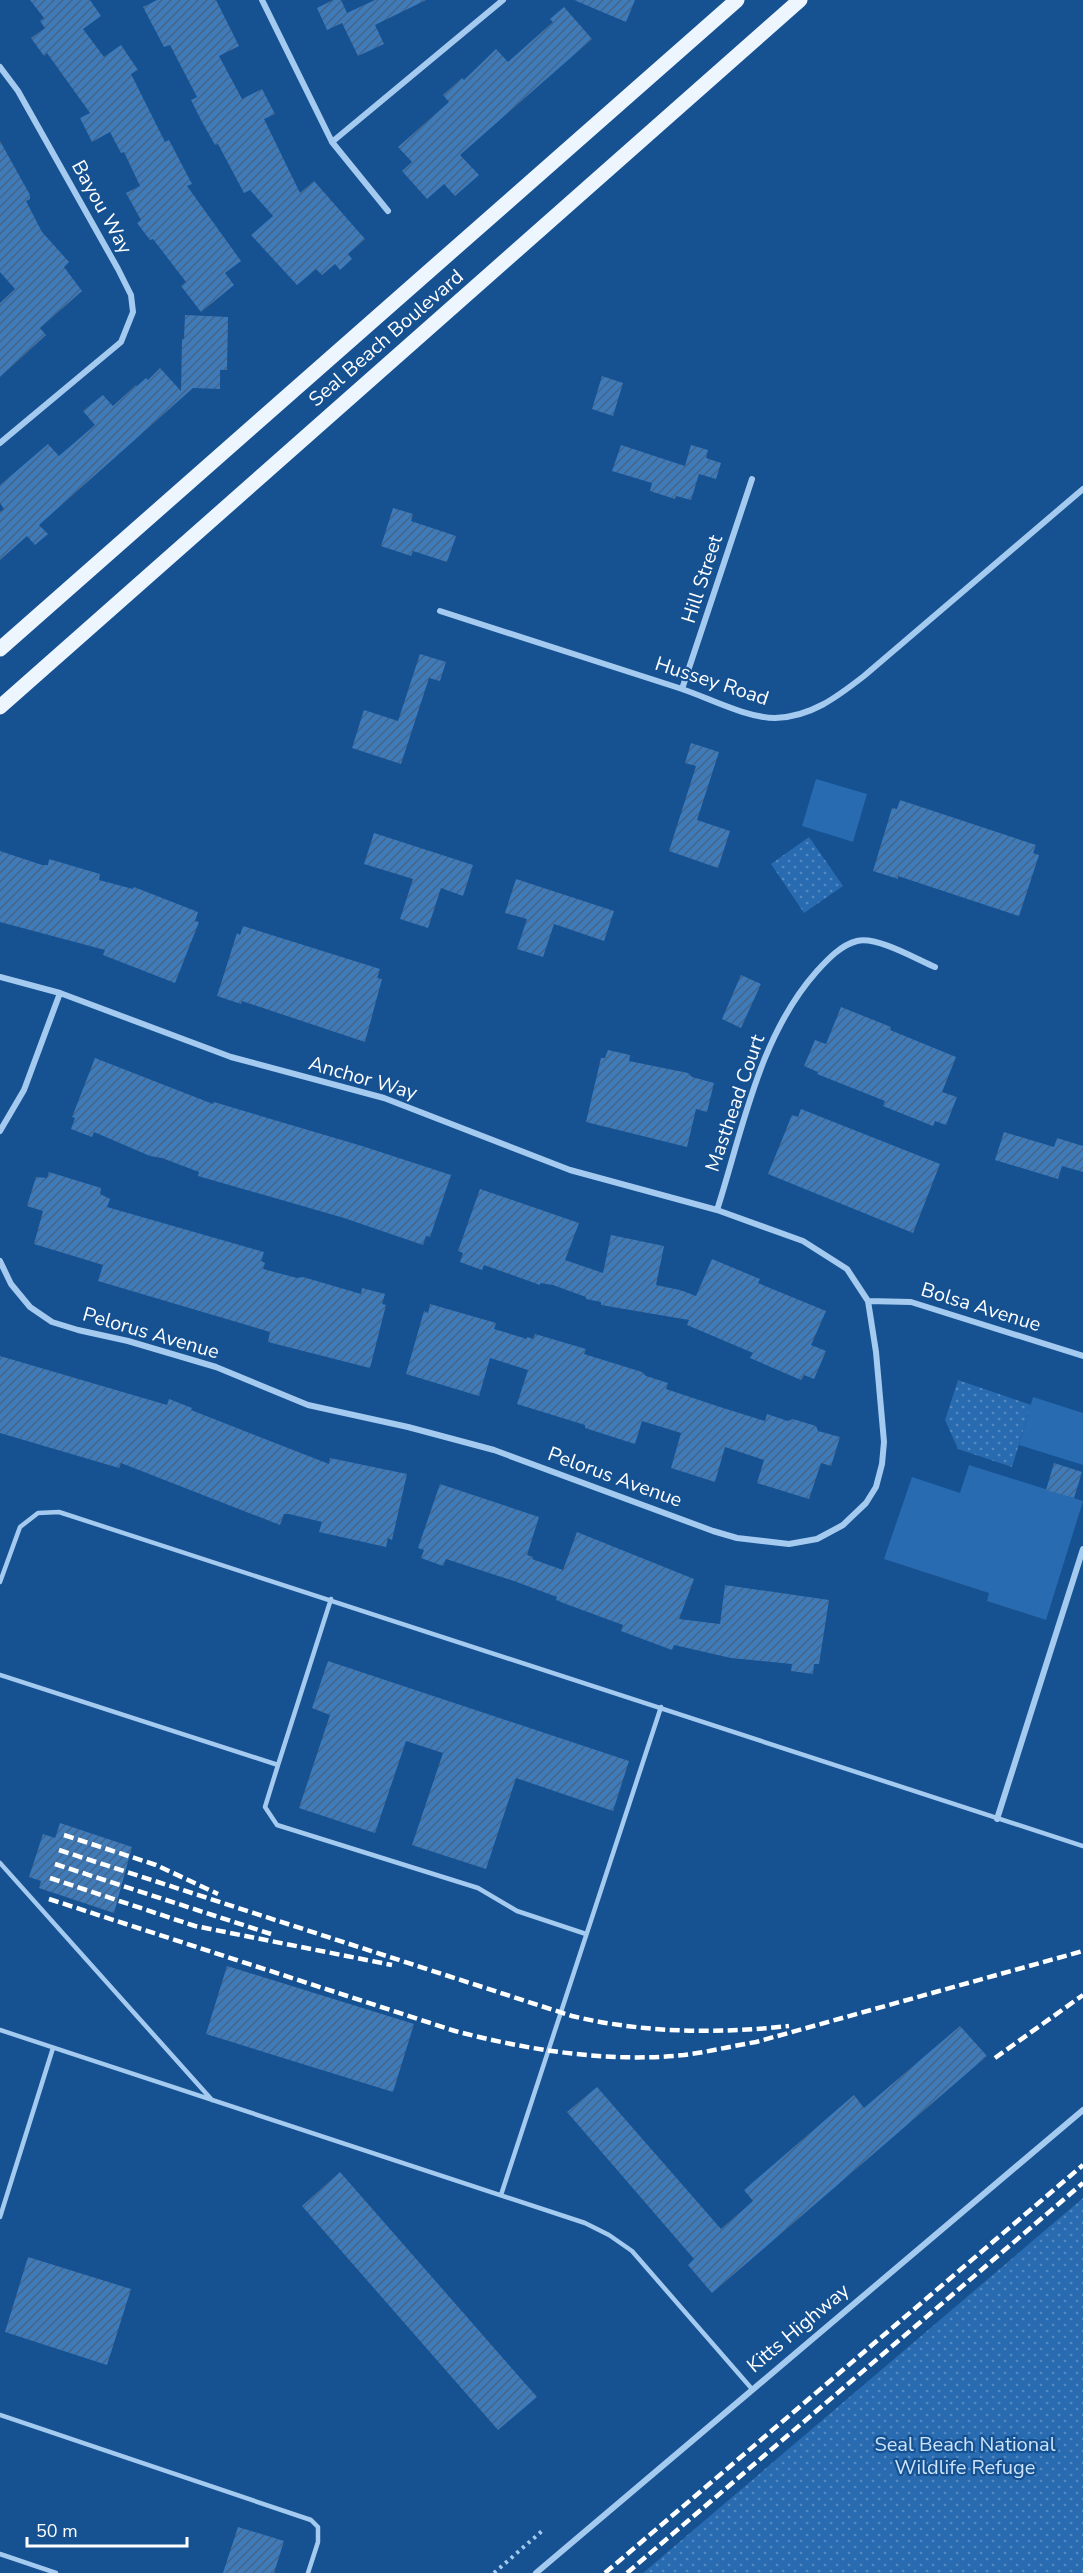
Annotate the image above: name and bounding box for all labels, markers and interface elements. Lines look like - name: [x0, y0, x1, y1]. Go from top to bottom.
- street label: Bayou Way: [65, 155, 139, 259]
- street label: Seal Beach Boulevard: [303, 263, 469, 413]
- street label: Hill Street: [675, 530, 729, 627]
- street label: Hussey Road: [652, 650, 772, 712]
- street label: Masthead Court: [699, 1030, 771, 1175]
- street label: Anchor Way: [306, 1050, 421, 1107]
- street label: Bolsa Avenue: [918, 1276, 1044, 1338]
- street label: Pelorus Avenue: [80, 1301, 222, 1365]
- street label: Pelorus Avenue: [544, 1440, 686, 1514]
- street label: Kitts Highway: [741, 2277, 855, 2379]
- park label: Seal Beach National Wildlife Refuge: [874, 2431, 1056, 2481]
- scale bar: [27, 2510, 188, 2548]
- text: 50 m: [36, 2519, 78, 2543]

